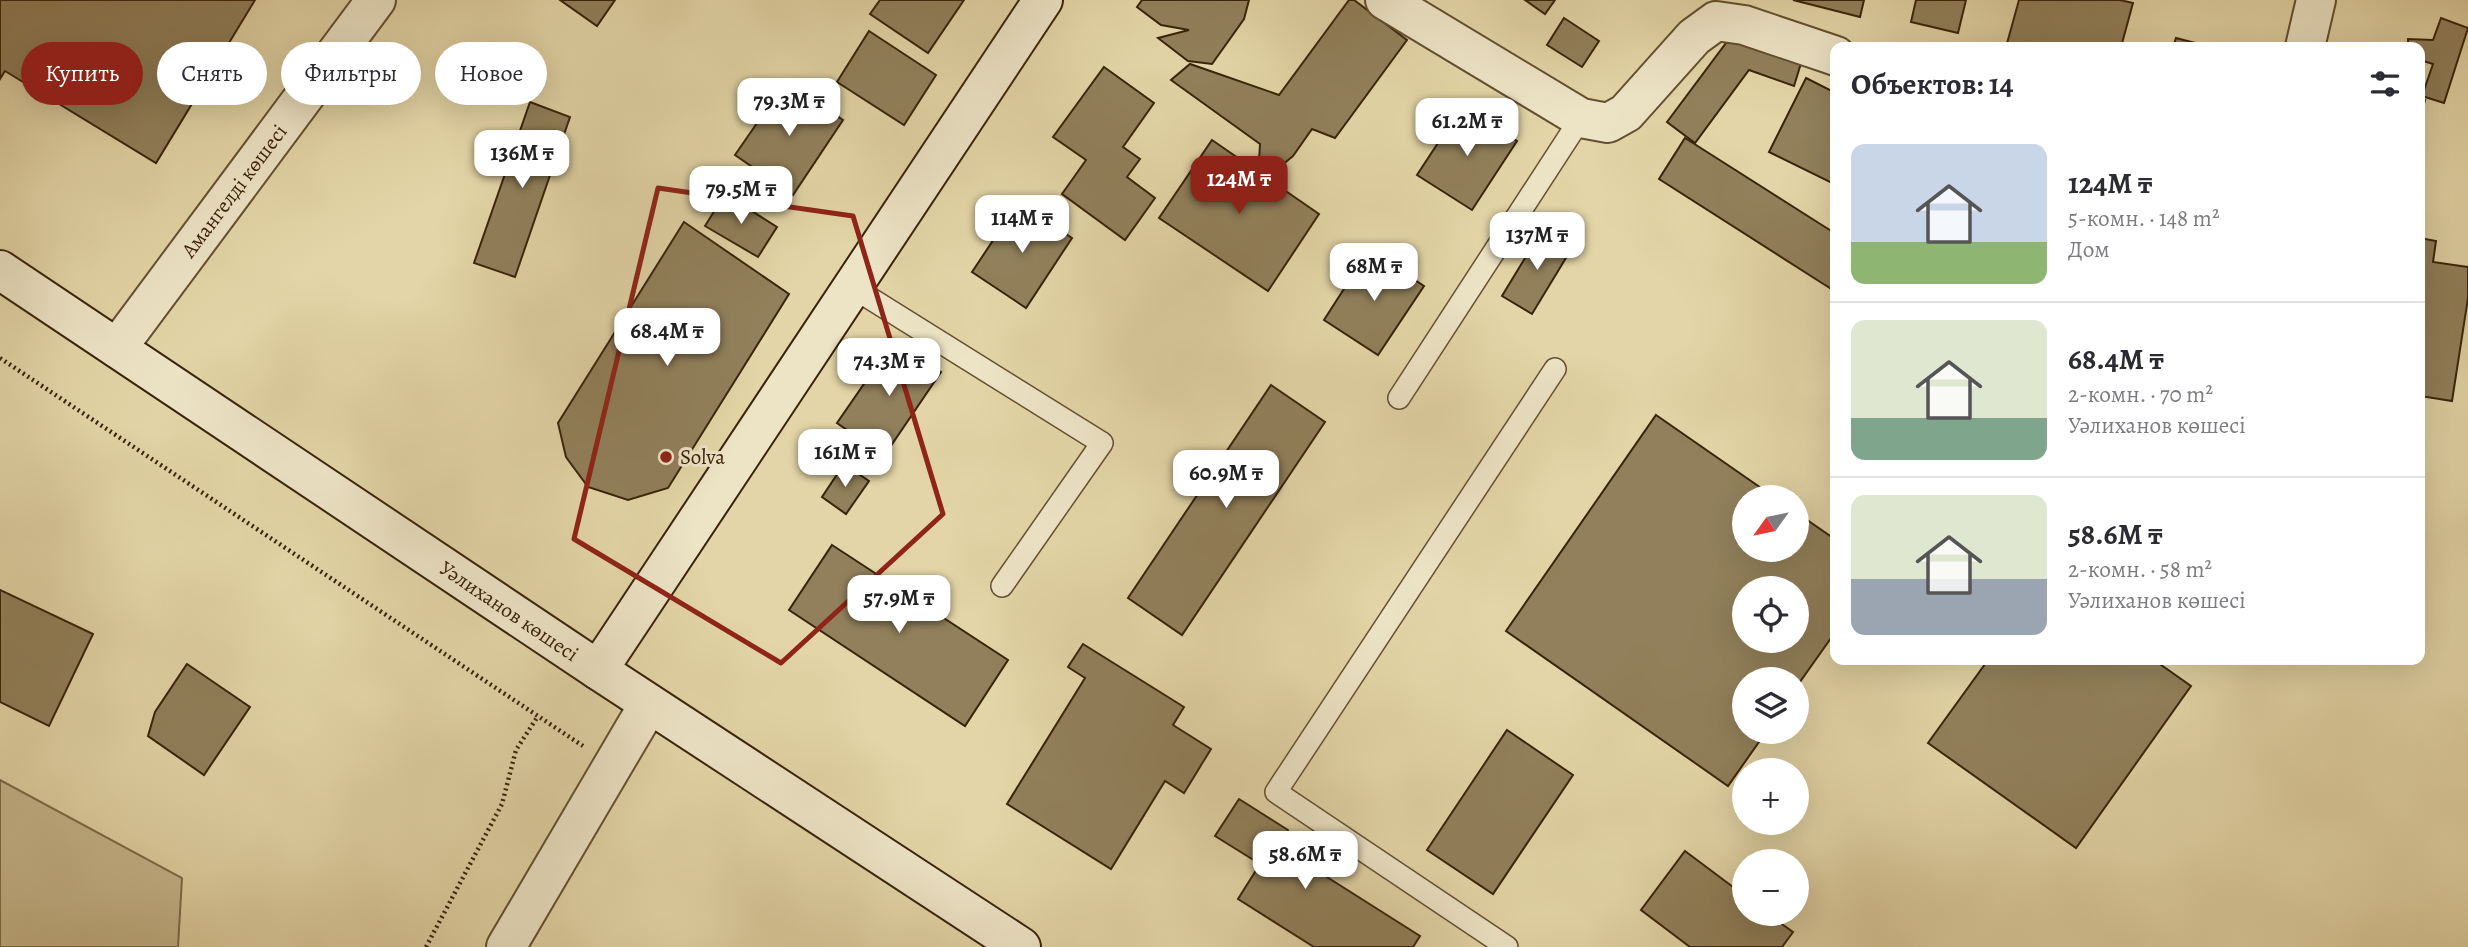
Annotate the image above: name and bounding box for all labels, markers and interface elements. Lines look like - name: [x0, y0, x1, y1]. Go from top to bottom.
- chip: Купить: [21, 42, 143, 105]
- chip: Снять: [157, 42, 267, 105]
- chip: Фильтры: [281, 42, 421, 105]
- chip: Новое: [435, 42, 547, 105]
- text: Объектов: 14: [1851, 64, 2013, 104]
- icon: filters: [2366, 65, 2404, 103]
- pin: 79.3M ₸: [724, 78, 854, 138]
- text: 79.3M ₸: [753, 85, 825, 116]
- pin: 61.2M ₸: [1402, 99, 1532, 158]
- text: 61.2M ₸: [1431, 105, 1503, 136]
- street label: Амангелді көшесі: [174, 119, 293, 264]
- pin: 136M ₸: [465, 130, 579, 190]
- text: 136M ₸: [490, 137, 554, 168]
- pin: 124M ₸: [1182, 156, 1296, 216]
- text: 124M ₸: [1207, 163, 1271, 194]
- text: 124M ₸: [2068, 163, 2152, 203]
- pin: 79.5M ₸: [676, 166, 806, 226]
- icon: home: [1907, 172, 1991, 256]
- text: 79.5M ₸: [705, 173, 777, 204]
- pin: 114M ₸: [965, 196, 1079, 255]
- text: 114M ₸: [991, 202, 1053, 233]
- text: 5-комн. · 148 m²: [2068, 203, 2219, 234]
- pin: 137M ₸: [1480, 212, 1594, 272]
- text: 137M ₸: [1506, 219, 1568, 250]
- text: Дом: [2068, 234, 2110, 265]
- pin: 68M ₸: [1325, 244, 1423, 303]
- text: 68M ₸: [1346, 250, 1402, 281]
- pin: 68.4M ₸: [602, 308, 732, 368]
- text: 68.4M ₸: [630, 315, 704, 346]
- pin: 74.3M ₸: [824, 338, 954, 398]
- text: 68.4M ₸: [2068, 339, 2164, 379]
- text: 74.3M ₸: [853, 345, 925, 376]
- icon: home: [1907, 348, 1991, 432]
- text: 2-комн. · 70 m²: [2068, 379, 2213, 410]
- text: Уәлиханов көшесі: [2068, 410, 2246, 441]
- pin: 161M ₸: [788, 430, 902, 489]
- text: 161M ₸: [814, 436, 876, 467]
- place label: Solva: [680, 443, 725, 471]
- marker: Solva: [658, 449, 674, 465]
- pin: 60.9M ₸: [1161, 450, 1291, 510]
- text: 60.9M ₸: [1189, 457, 1263, 488]
- north arrow: [1732, 485, 1810, 562]
- map controls: [1732, 485, 1809, 926]
- text: 58.6M ₸: [2068, 514, 2163, 554]
- icon: home: [1907, 523, 1991, 607]
- street label: Уәлиханов көшесі: [434, 554, 584, 668]
- text: 2-комн. · 58 m²: [2068, 554, 2212, 585]
- pin: 57.9M ₸: [834, 576, 964, 635]
- button: locate: [1732, 576, 1809, 653]
- text: 57.9M ₸: [863, 582, 935, 613]
- text: Уәлиханов көшесі: [2068, 585, 2246, 616]
- button: layers: [1732, 667, 1809, 744]
- button: +: [1732, 758, 1809, 835]
- pin: 58.6M ₸: [1240, 832, 1370, 891]
- text: 58.6M ₸: [1269, 838, 1341, 869]
- button: −: [1732, 849, 1809, 926]

